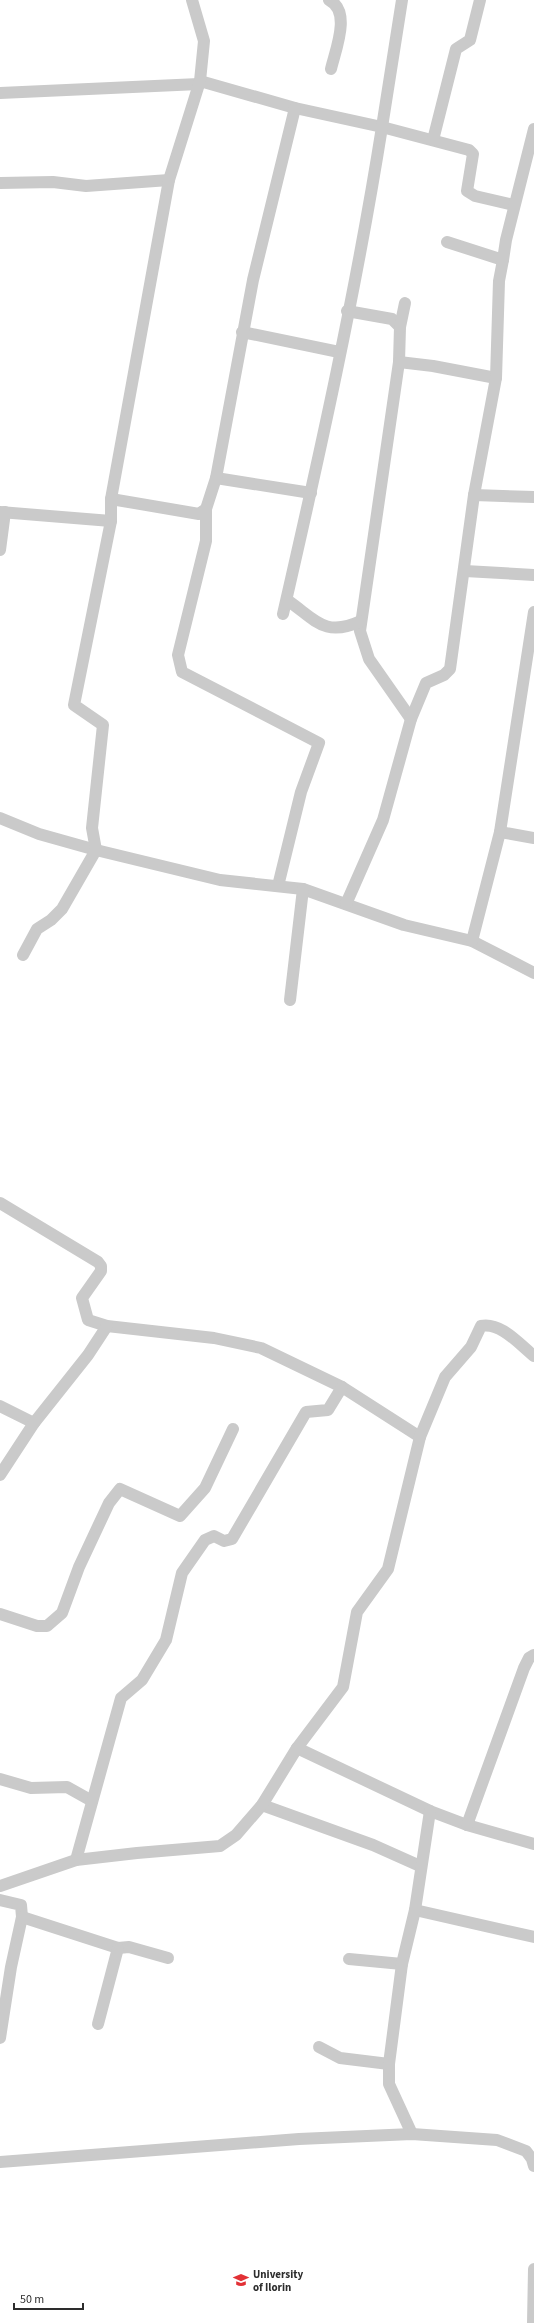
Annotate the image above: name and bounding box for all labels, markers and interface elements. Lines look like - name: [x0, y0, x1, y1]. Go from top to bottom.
- place label: University of Ilorin: [253, 2267, 303, 2295]
- school or university icon: University of Ilorin: [232, 2271, 250, 2289]
- scale bar: [14, 2285, 83, 2311]
- text: 50 m: [20, 2291, 44, 2308]

